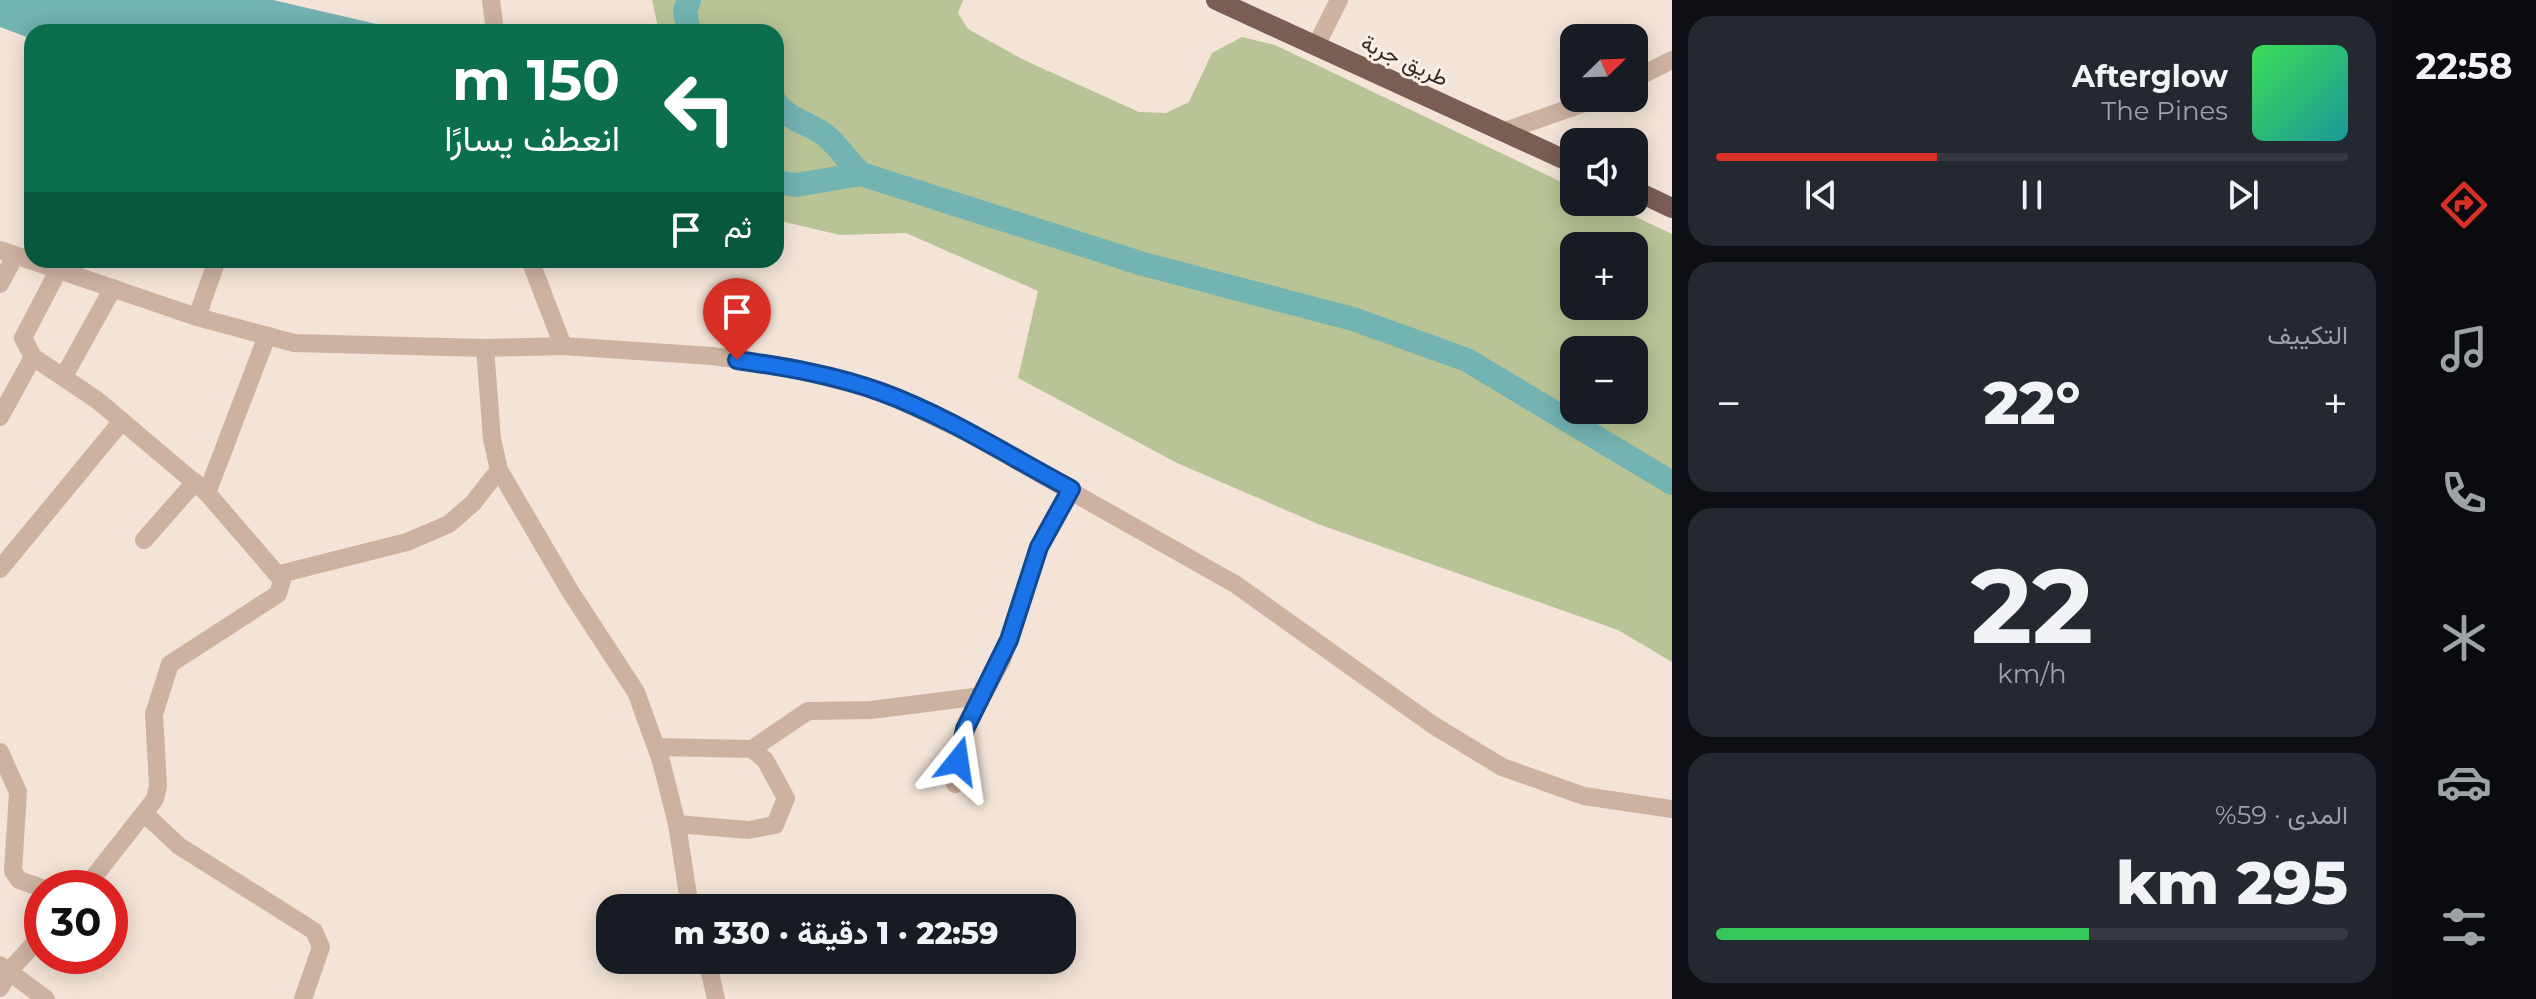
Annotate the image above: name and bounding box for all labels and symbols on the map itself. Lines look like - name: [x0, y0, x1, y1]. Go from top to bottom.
- north arrow: [1560, 24, 1648, 112]
- street label: طريق جربة: [1357, 29, 1453, 92]
- pin: [703, 278, 771, 360]
- position arrow: [916, 719, 1000, 803]
- speed limit sign: 30: [24, 870, 128, 974]

